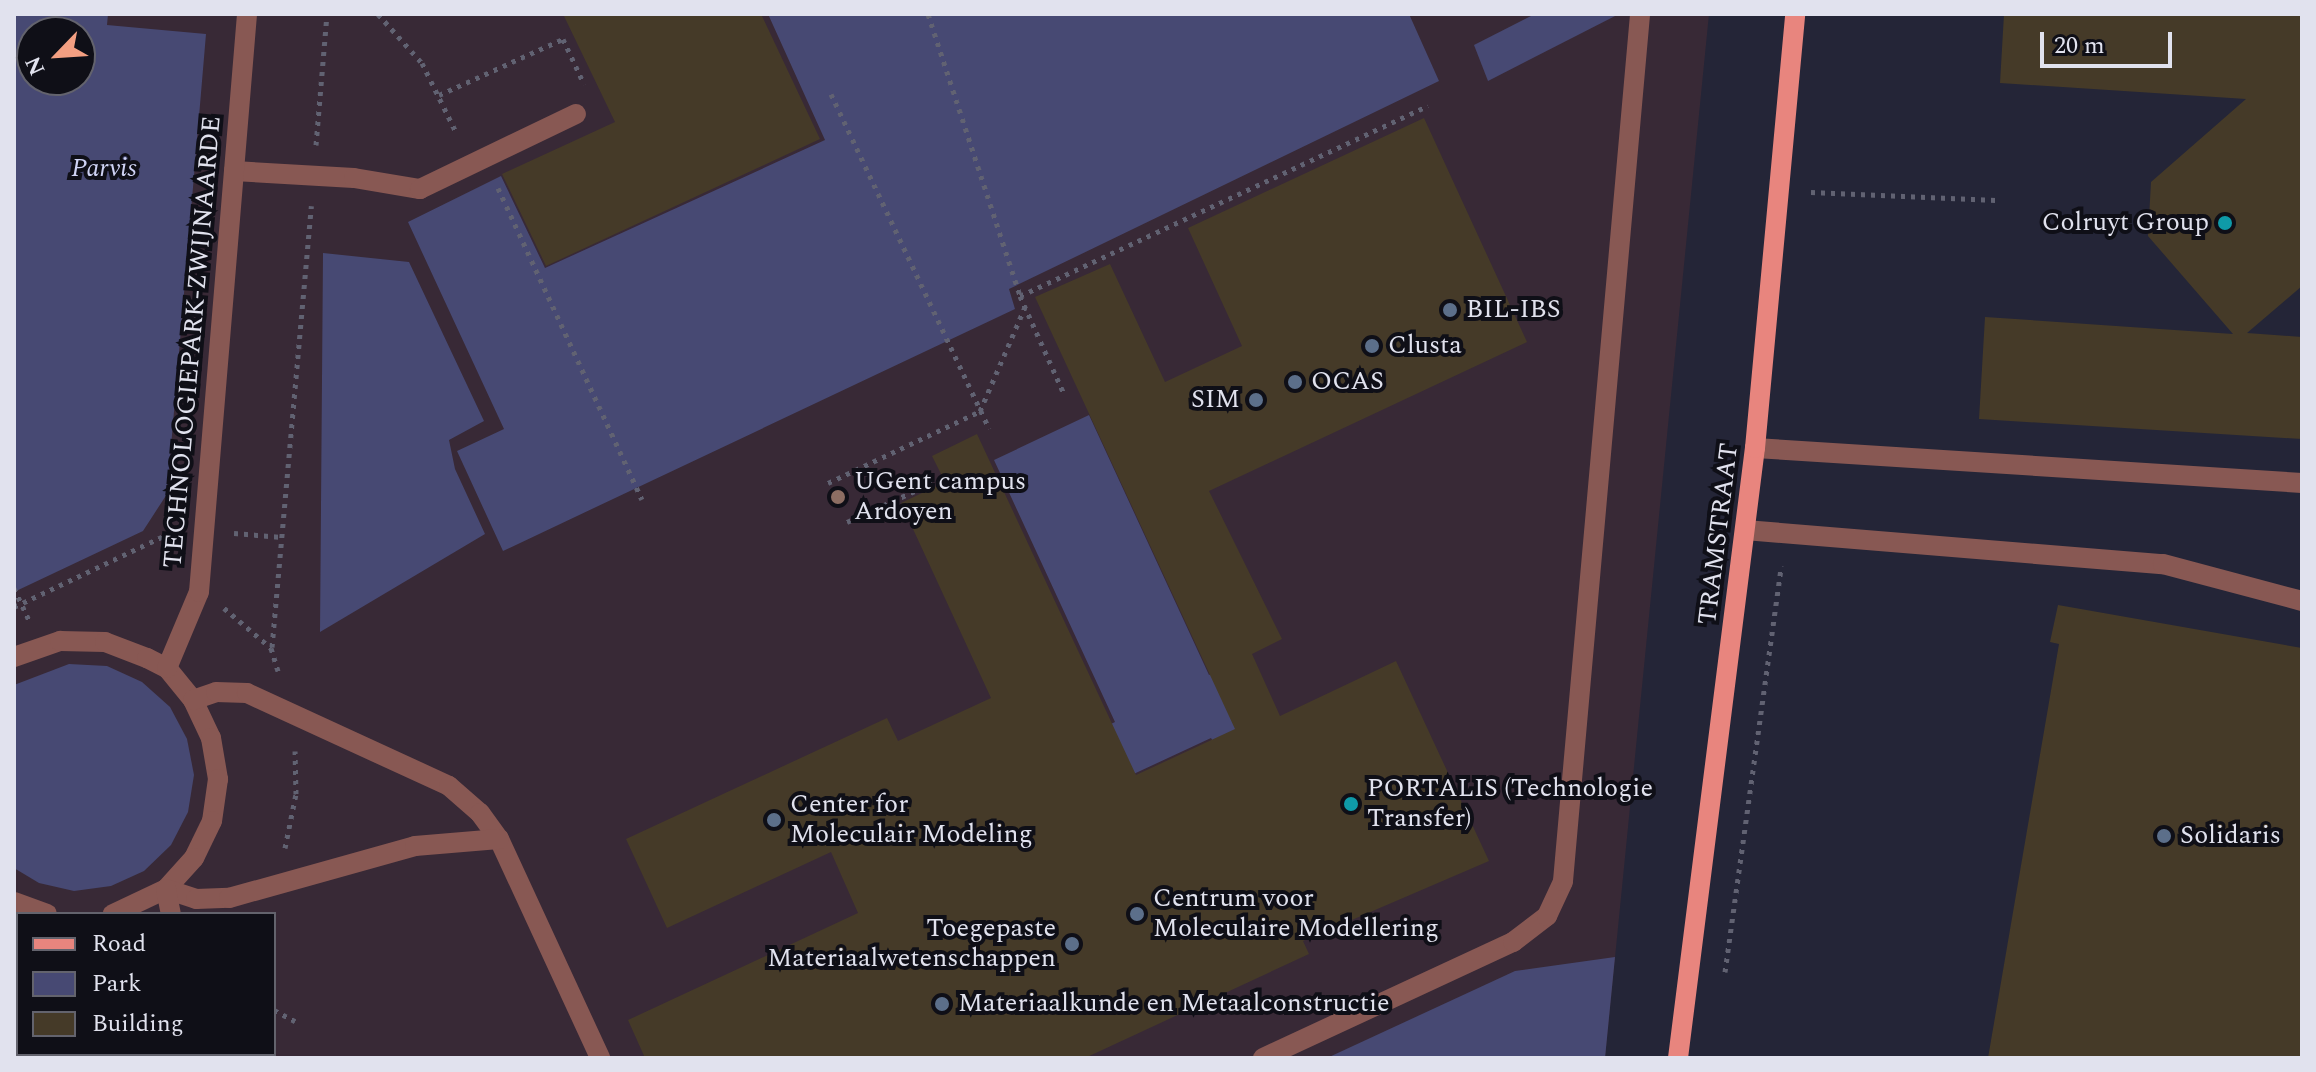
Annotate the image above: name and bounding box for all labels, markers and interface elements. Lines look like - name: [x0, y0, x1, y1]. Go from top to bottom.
- north arrow: [16, 16, 96, 96]
- scale bar: [2044, 16, 2176, 66]
- text: 20 m: [2054, 28, 2105, 64]
- text: N: [17, 50, 54, 81]
- street label: TECHNOLOGIEPARK-ZWIJNAARDE: [158, 115, 228, 569]
- park label: Parvis: [71, 153, 137, 185]
- place label: Colruyt Group: [2042, 207, 2209, 239]
- marker: Colruyt Group: [2216, 214, 2234, 232]
- place label: BIL-IBS: [1466, 294, 1560, 326]
- marker: BIL-IBS: [1441, 301, 1459, 319]
- place label: Clusta: [1388, 330, 1462, 362]
- marker: Clusta: [1363, 337, 1381, 355]
- place label: OCAS: [1311, 366, 1384, 398]
- marker: OCAS: [1286, 373, 1304, 391]
- place label: SIM: [1191, 384, 1240, 416]
- marker: SIM: [1247, 391, 1265, 409]
- street label: TRAMSTRAAT: [1692, 441, 1746, 627]
- place label: UGent campus Ardoyen: [854, 466, 1026, 528]
- marker: UGent campus Ardoyen: [829, 488, 847, 506]
- place label: PORTALIS (Technologie Transfer): [1367, 773, 1653, 834]
- place label: Center for Moleculair Modeling: [790, 789, 1033, 850]
- marker: PORTALIS (Technologie Transfer): [1342, 795, 1360, 813]
- marker: Center for Moleculair Modeling: [765, 811, 783, 829]
- place label: Solidaris: [2180, 820, 2281, 852]
- marker: Solidaris: [2155, 827, 2173, 845]
- place label: Centrum voor Moleculaire Modellering: [1153, 883, 1439, 944]
- marker: Centrum voor Moleculaire Modellering: [1128, 905, 1146, 923]
- legend: [16, 912, 276, 1056]
- place label: Toegepaste Materiaalwetenschappen: [767, 913, 1056, 974]
- text: Road: [92, 926, 146, 962]
- marker: Toegepaste Materiaalwetenschappen: [1063, 935, 1081, 953]
- text: Park: [92, 966, 142, 1002]
- place label: Materiaalkunde en Metaalconstructie: [958, 988, 1390, 1020]
- marker: Materiaalkunde en Metaalconstructie: [933, 995, 951, 1013]
- text: Building: [92, 1006, 184, 1042]

